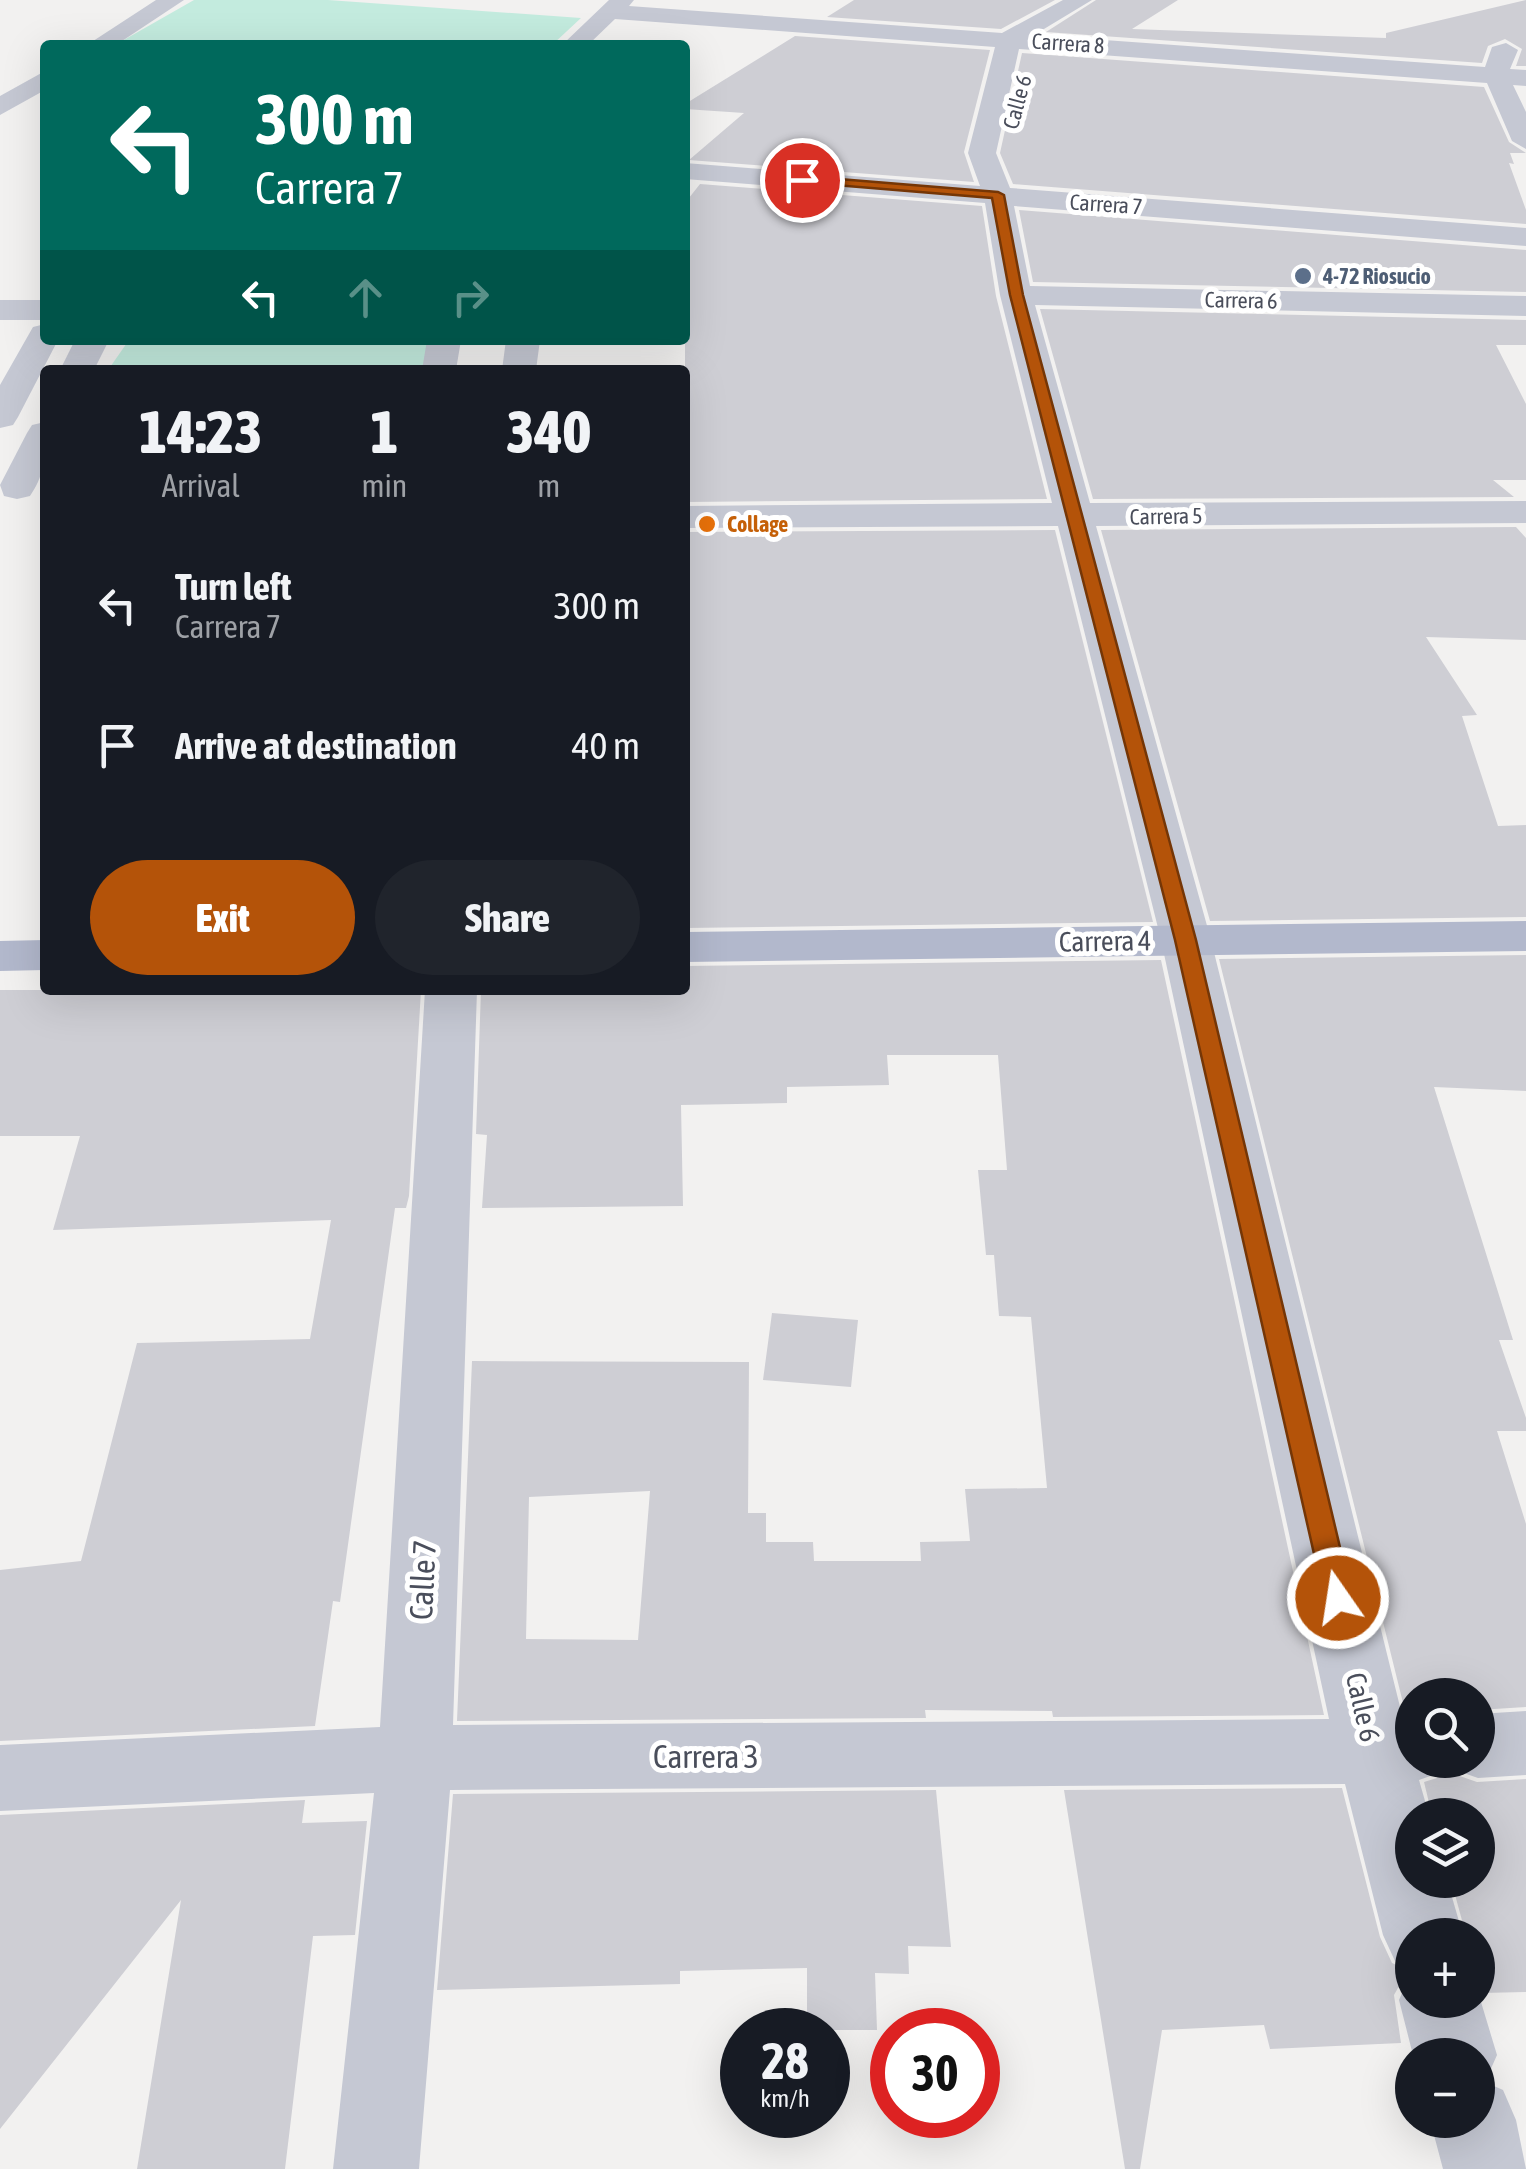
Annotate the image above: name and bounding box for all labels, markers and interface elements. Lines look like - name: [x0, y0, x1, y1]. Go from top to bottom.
- street label: Carrera 8: [1031, 27, 1105, 59]
- street label: Calle 6: [997, 72, 1037, 132]
- text: 300 m: [255, 79, 414, 159]
- icon: left: [90, 80, 220, 210]
- pin: [760, 138, 845, 223]
- icon: arrive: [775, 153, 830, 208]
- text: Carrera 7: [255, 162, 404, 214]
- street label: Carrera 7: [1069, 188, 1143, 220]
- place label: 4-72 Riosucio: [1322, 263, 1431, 289]
- marker: 4-72 Riosucio: [1292, 265, 1314, 287]
- icon: left: [233, 270, 288, 325]
- icon: ahead: [338, 270, 393, 325]
- icon: right: [443, 270, 498, 325]
- street label: Carrera 6: [1204, 286, 1278, 314]
- text: 14:23: [139, 397, 262, 466]
- text: 1: [370, 397, 399, 466]
- text: 340: [506, 397, 591, 466]
- text: Arrival: [162, 467, 240, 504]
- text: min: [361, 467, 407, 504]
- text: m: [537, 467, 560, 504]
- street label: Carrera 5: [1129, 502, 1203, 530]
- place label: Collage: [727, 511, 788, 537]
- marker: Collage: [696, 513, 718, 535]
- text: Turn left: [175, 565, 291, 608]
- icon: left: [90, 578, 145, 633]
- text: 300 m: [554, 584, 640, 627]
- text: Carrera 7: [175, 608, 281, 645]
- icon: arrive: [90, 718, 145, 773]
- text: Arrive at destination: [175, 724, 457, 767]
- text: 40 m: [572, 724, 640, 767]
- button: Exit: [90, 860, 355, 975]
- button: Share: [375, 860, 640, 975]
- street label: Carrera 4: [1058, 924, 1152, 958]
- street label: Calle 7: [402, 1539, 443, 1621]
- position arrow: [1286, 1546, 1390, 1650]
- street label: Calle 6: [1340, 1669, 1386, 1745]
- map controls: [1395, 1678, 1495, 2138]
- button: search: [1395, 1678, 1495, 1778]
- street label: Carrera 3: [653, 1738, 759, 1775]
- button: layers: [1395, 1798, 1495, 1898]
- button: +: [1395, 1918, 1495, 2018]
- speed limit sign: 30: [870, 2008, 1000, 2138]
- text: 28: [761, 2032, 808, 2090]
- button: −: [1395, 2038, 1495, 2138]
- text: km/h: [760, 2084, 810, 2112]

